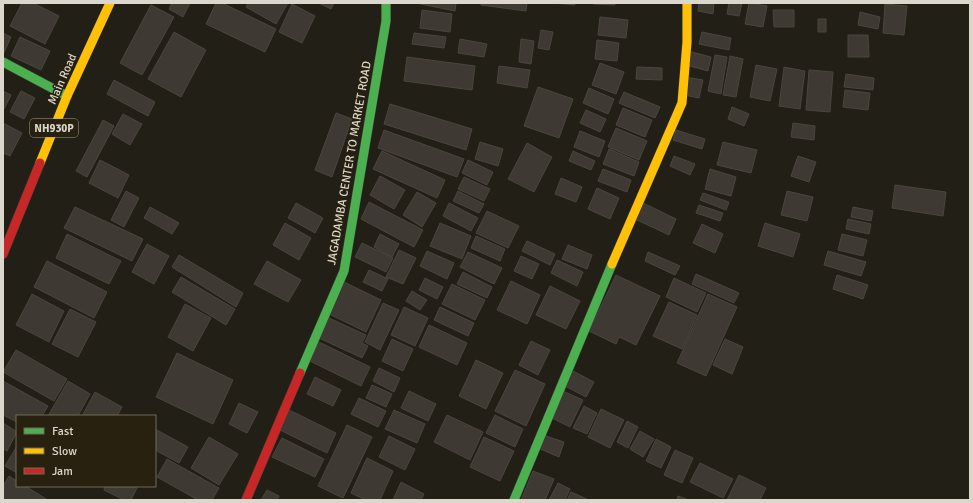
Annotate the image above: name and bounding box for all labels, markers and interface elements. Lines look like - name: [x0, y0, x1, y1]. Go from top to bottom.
- street label: Main Road: [45, 52, 80, 107]
- street label: JAGADAMBA CENTER TO MARKET ROAD: [324, 60, 375, 266]
- road number: NH930P: [30, 119, 78, 137]
- legend: [16, 415, 156, 487]
- text: Fast: [52, 424, 73, 439]
- text: Slow: [52, 444, 77, 459]
- text: Jam: [52, 464, 73, 479]

